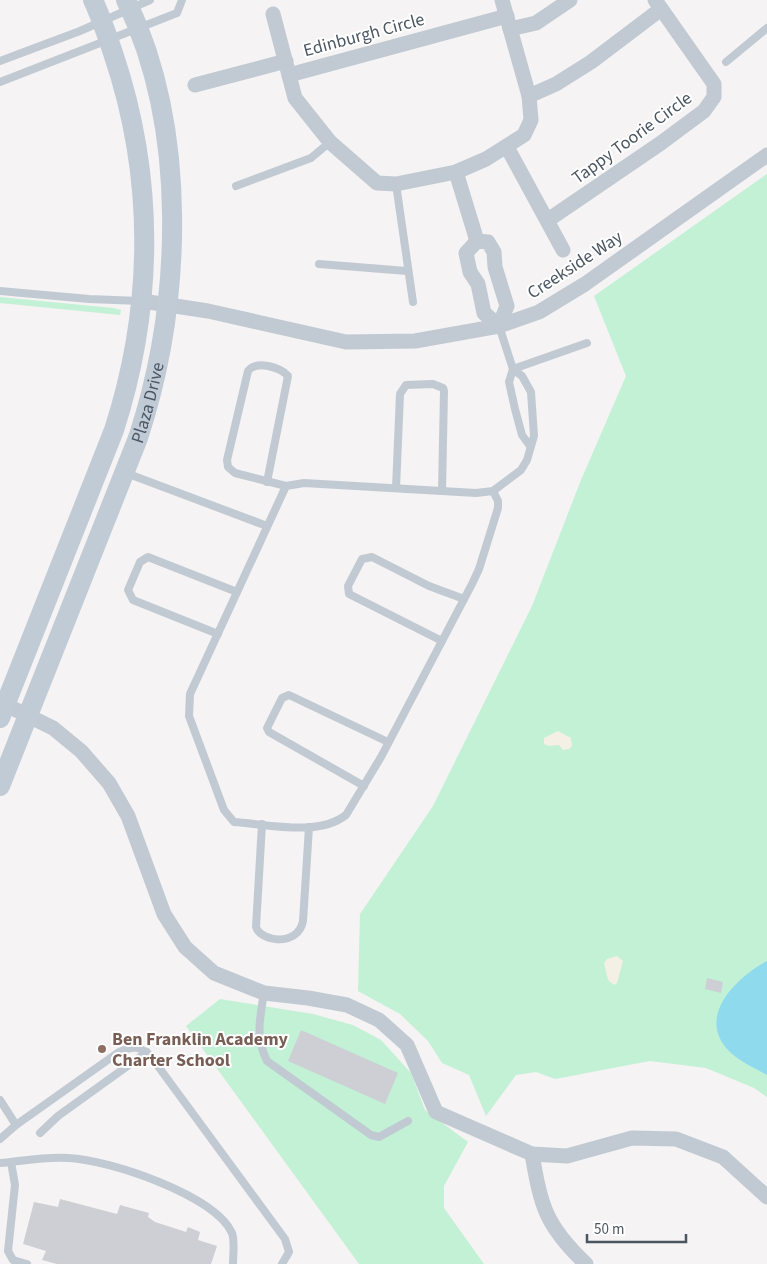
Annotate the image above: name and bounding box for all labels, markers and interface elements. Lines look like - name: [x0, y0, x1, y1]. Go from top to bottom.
- street label: Edinburgh Circle: [301, 7, 427, 63]
- street label: Tappy Toorie Circle: [567, 86, 697, 190]
- street label: Creekside Way: [523, 225, 628, 305]
- street label: Plaza Drive: [125, 360, 170, 446]
- place label: Ben Franklin Academy Charter School: [112, 1027, 289, 1073]
- marker: Ben Franklin Academy Charter School: [96, 1043, 108, 1055]
- scale bar: [587, 1212, 686, 1244]
- text: 50 m: [594, 1219, 624, 1240]

